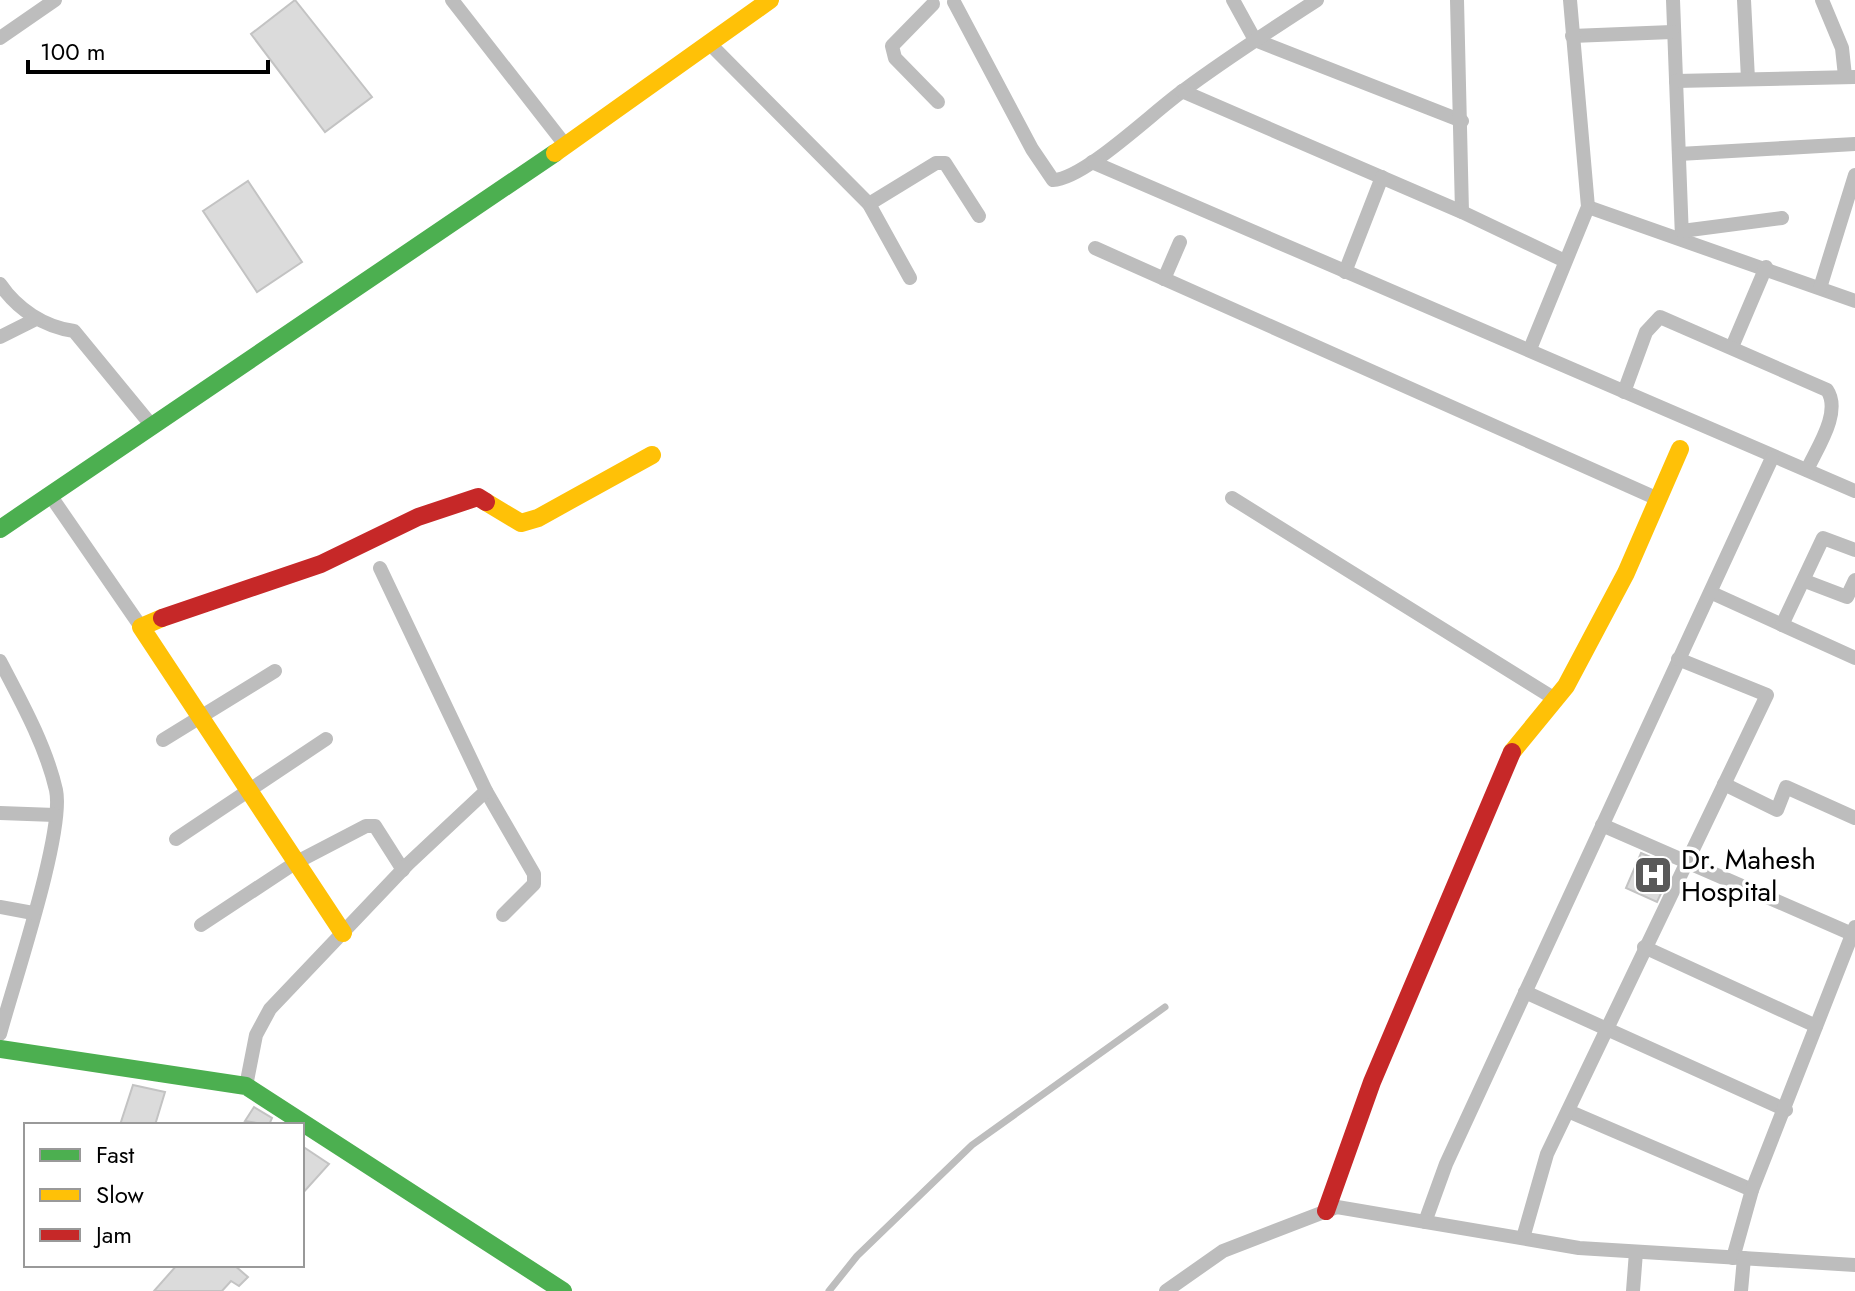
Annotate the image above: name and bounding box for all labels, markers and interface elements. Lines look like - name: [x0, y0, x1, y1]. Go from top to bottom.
- scale bar: [28, 24, 268, 74]
- text: 100 m: [40, 34, 106, 69]
- place label: Dr. Mahesh Hospital: [1681, 839, 1816, 912]
- hospital icon: Dr. Mahesh Hospital: [1632, 854, 1674, 896]
- legend: [24, 1123, 304, 1267]
- text: Fast: [96, 1137, 134, 1172]
- text: Slow: [96, 1177, 144, 1212]
- text: Jam: [93, 1217, 132, 1252]

